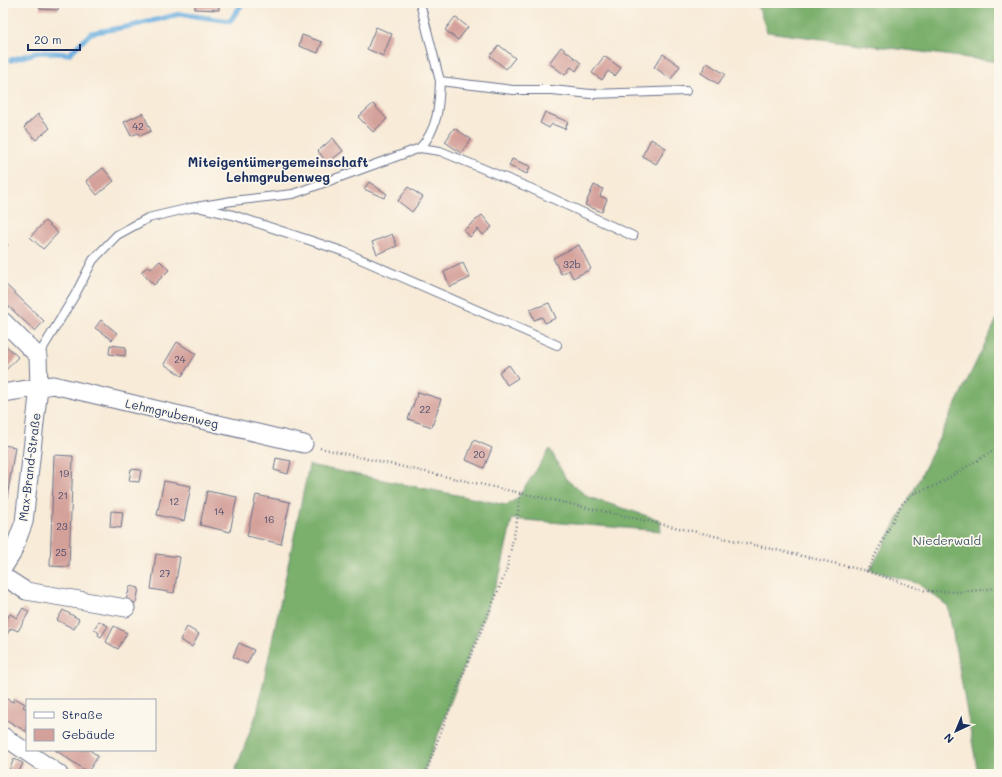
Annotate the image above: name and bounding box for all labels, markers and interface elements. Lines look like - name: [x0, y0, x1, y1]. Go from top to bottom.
- scale bar: [28, 26, 80, 52]
- text: 20 m: [34, 31, 62, 47]
- house number: 42: [132, 119, 144, 133]
- district label: Miteigentümergemeinschaft Lehmgrubenweg: [188, 153, 368, 185]
- house number: 32b: [563, 257, 581, 271]
- house number: 24: [174, 352, 186, 366]
- street label: Lehmgrubenweg: [124, 395, 220, 431]
- house number: 22: [419, 402, 431, 416]
- street label: Max-Brand-Straße: [14, 412, 44, 522]
- house number: 20: [473, 447, 485, 461]
- house number: 19: [59, 466, 69, 480]
- house number: 21: [58, 488, 68, 502]
- house number: 12: [169, 494, 179, 508]
- house number: 14: [214, 504, 224, 518]
- house number: 16: [264, 512, 274, 526]
- house number: 23: [56, 519, 68, 533]
- park label: Niederwald: [913, 532, 982, 548]
- house number: 25: [55, 545, 67, 559]
- house number: 27: [159, 566, 171, 580]
- legend: [26, 699, 156, 751]
- text: Straße: [62, 706, 103, 722]
- north arrow: [936, 711, 976, 751]
- text: Gebäude: [62, 726, 115, 742]
- text: N: [940, 730, 957, 747]

